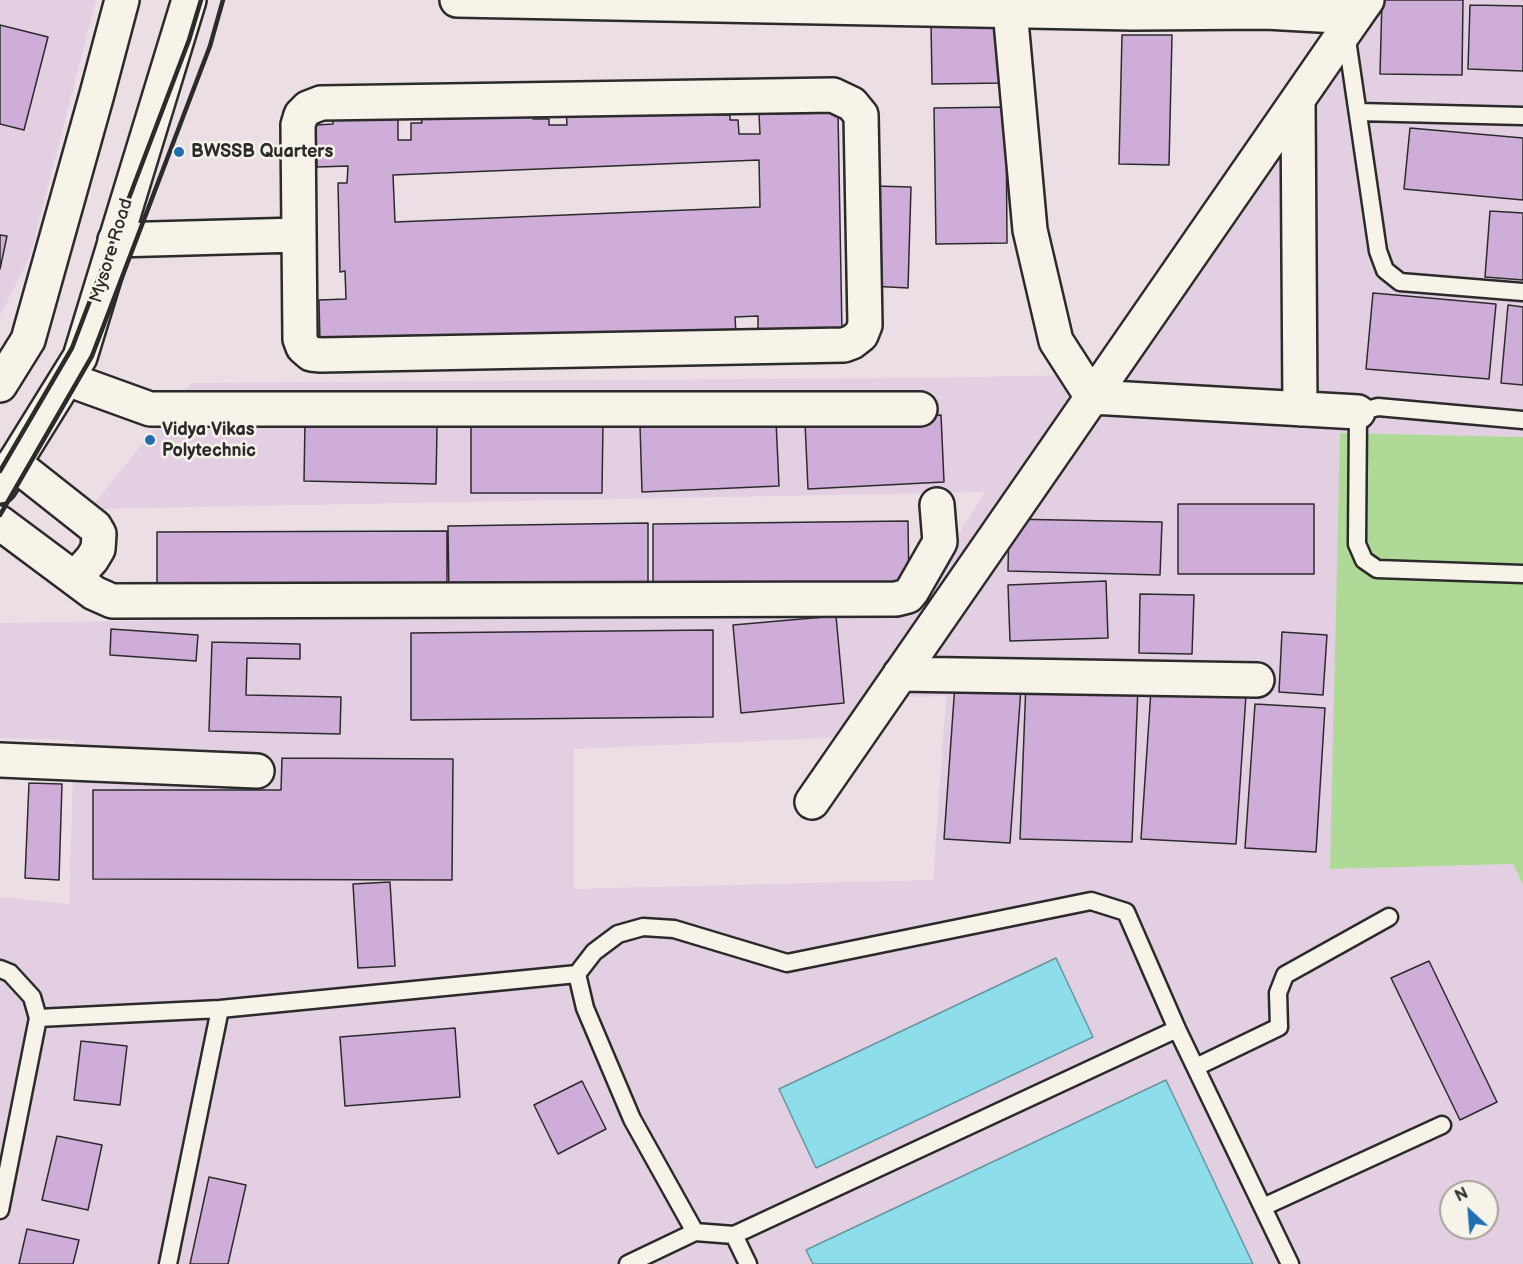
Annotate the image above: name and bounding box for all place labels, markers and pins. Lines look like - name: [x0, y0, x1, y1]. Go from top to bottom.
- place label: BWSSB Quarters: [191, 141, 333, 163]
- marker: BWSSB Quarters: [172, 145, 186, 159]
- place label: Vidya Vikas Polytechnic: [162, 419, 256, 462]
- marker: Vidya Vikas Polytechnic: [143, 433, 157, 447]

